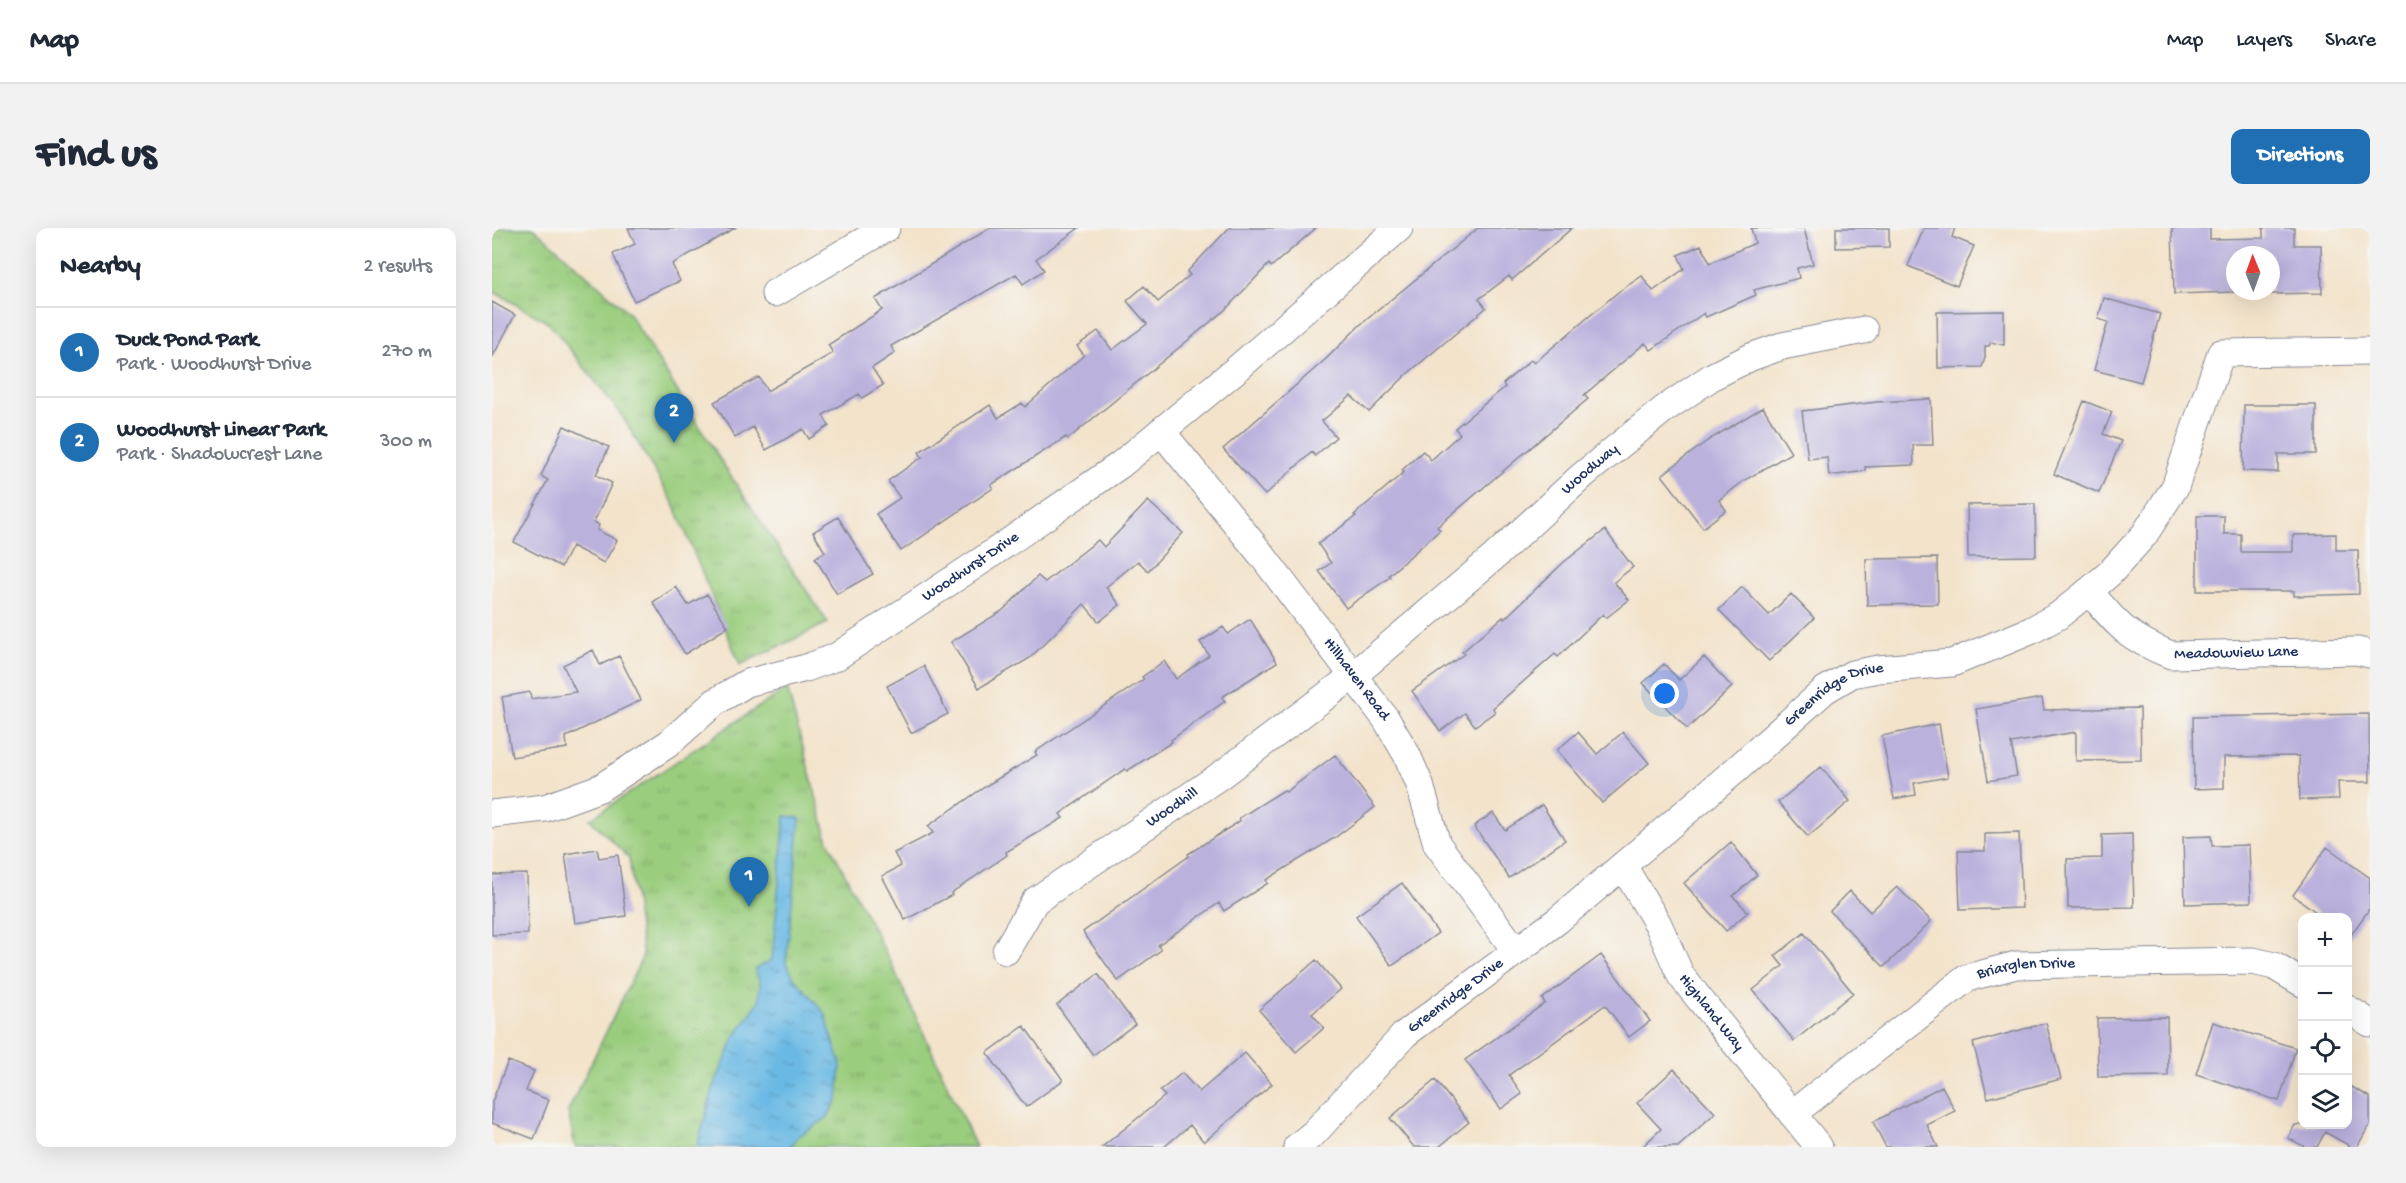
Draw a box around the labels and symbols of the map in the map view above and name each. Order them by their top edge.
north arrow [2226,246,2280,300]
pin: 2 [654,394,693,443]
street label: Woodway [1558,440,1623,499]
street label: Woodhurst Drive [919,528,1024,607]
street label: Hillhaven Road [1319,634,1394,726]
street label: Meadowview Lane [2174,643,2299,664]
street label: Greenridge Drive [1781,659,1885,731]
your location [1650,679,1679,708]
street label: Woodhill [1143,783,1202,832]
pin: 1 [730,858,768,907]
street label: Greenridge Drive [1404,954,1508,1038]
street label: Briarglen Drive [1974,954,2076,985]
street label: Highland Way [1674,970,1748,1055]

